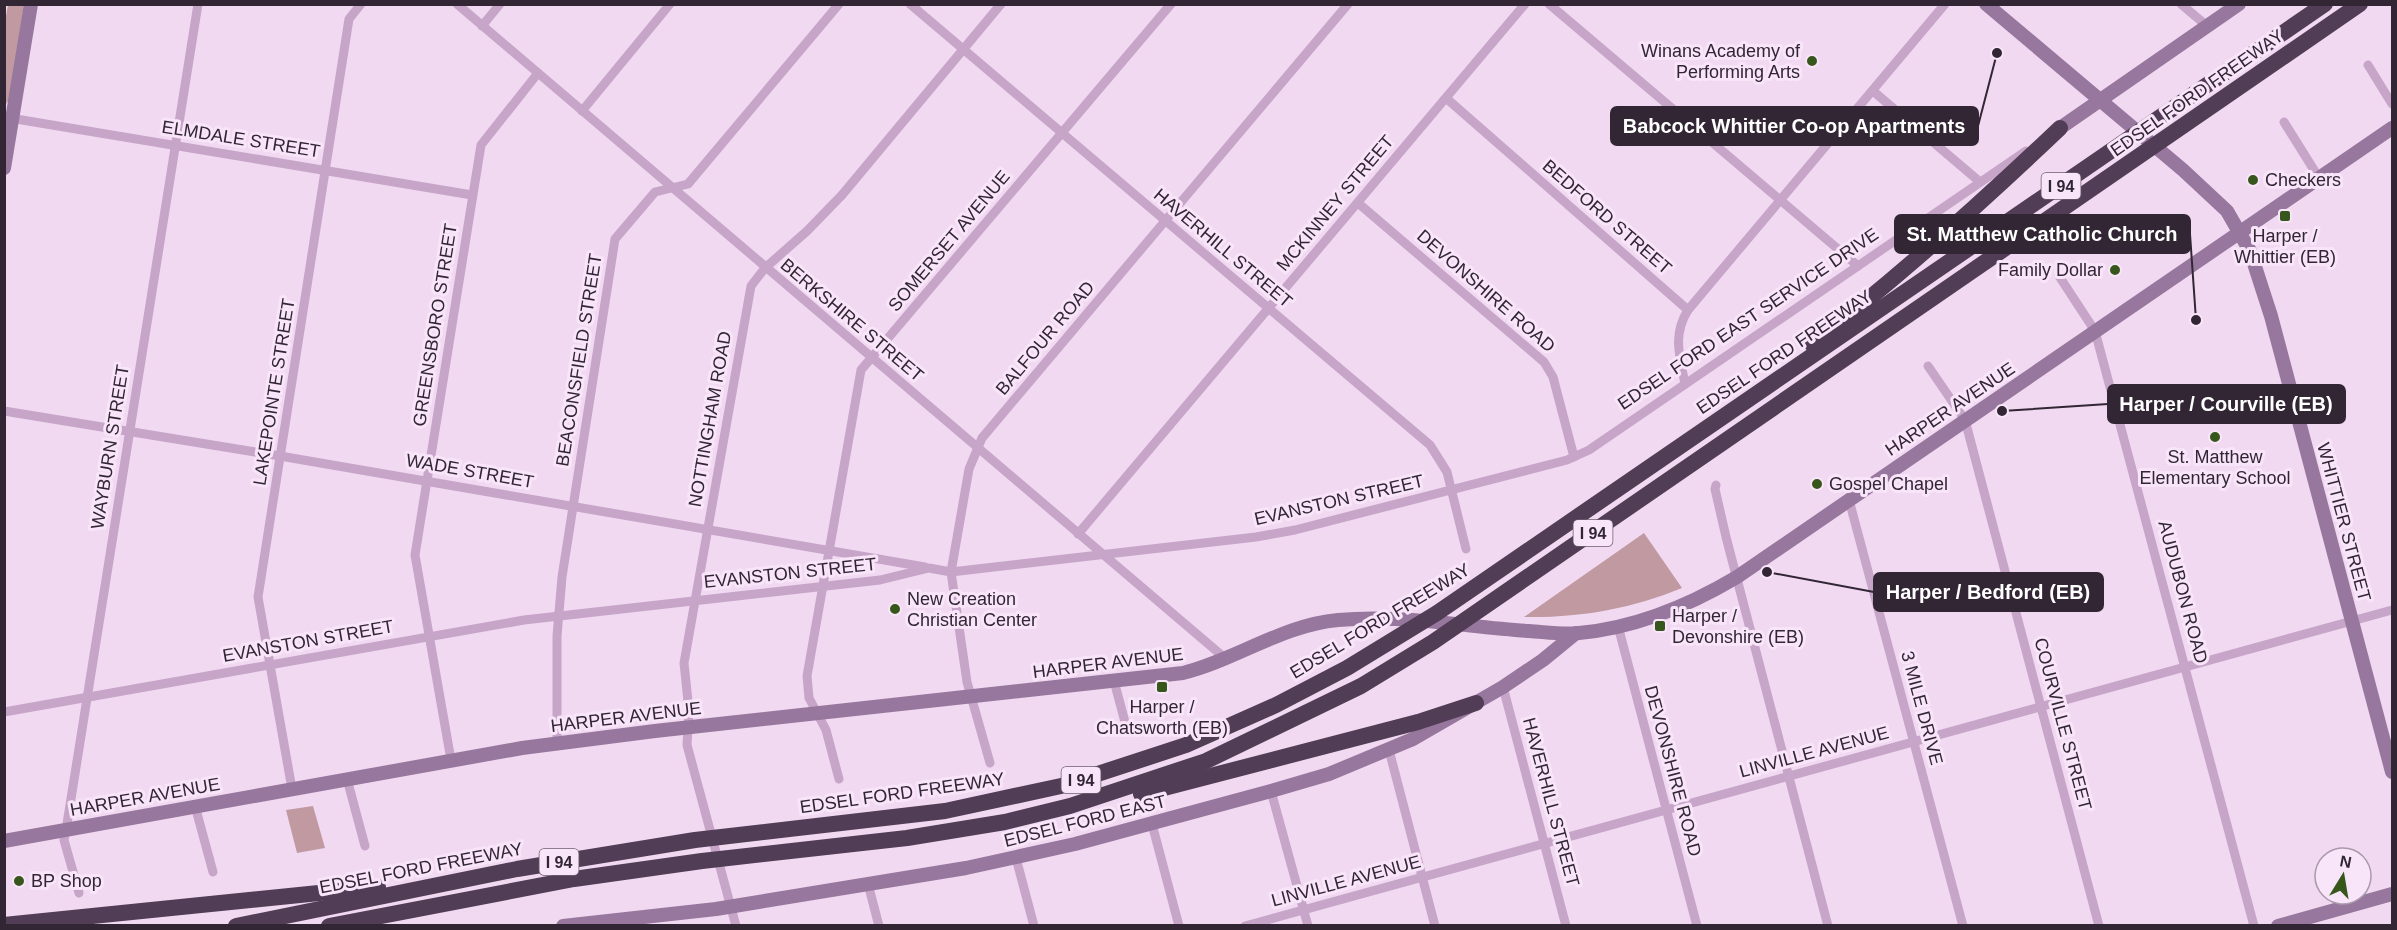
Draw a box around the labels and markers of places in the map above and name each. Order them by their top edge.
place label: Winans Academy of Performing Arts [1641,41,1801,82]
marker: Winans Academy of Performing Arts [1805,54,1819,68]
callout: Babcock Whittier Co-op Apartments [1611,107,1978,145]
place label: Checkers [2265,170,2341,190]
marker: Checkers [2246,173,2260,187]
marker: Harper / Whittier (EB) [2278,209,2292,223]
callout: St. Matthew Catholic Church [1895,215,2190,253]
place label: Harper / Whittier (EB) [2234,226,2336,267]
place label: Family Dollar [1998,260,2103,280]
marker: Family Dollar [2108,263,2122,277]
callout: Harper / Courville (EB) [2108,385,2345,423]
marker: St. Matthew Elementary School [2208,430,2222,444]
place label: St. Matthew Elementary School [2139,447,2291,488]
place label: Gospel Chapel [1829,474,1948,494]
marker: Gospel Chapel [1810,477,1824,491]
callout: Harper / Bedford (EB) [1874,573,2103,611]
place label: New Creation Christian Center [907,589,1037,630]
marker: New Creation Christian Center [888,602,902,616]
place label: Harper / Devonshire (EB) [1672,606,1804,647]
marker: Harper / Devonshire (EB) [1653,619,1667,633]
marker: Harper / Chatsworth (EB) [1155,680,1169,694]
place label: Harper / Chatsworth (EB) [1096,697,1228,738]
place label: BP Shop [31,871,102,891]
marker: BP Shop [12,874,26,888]

